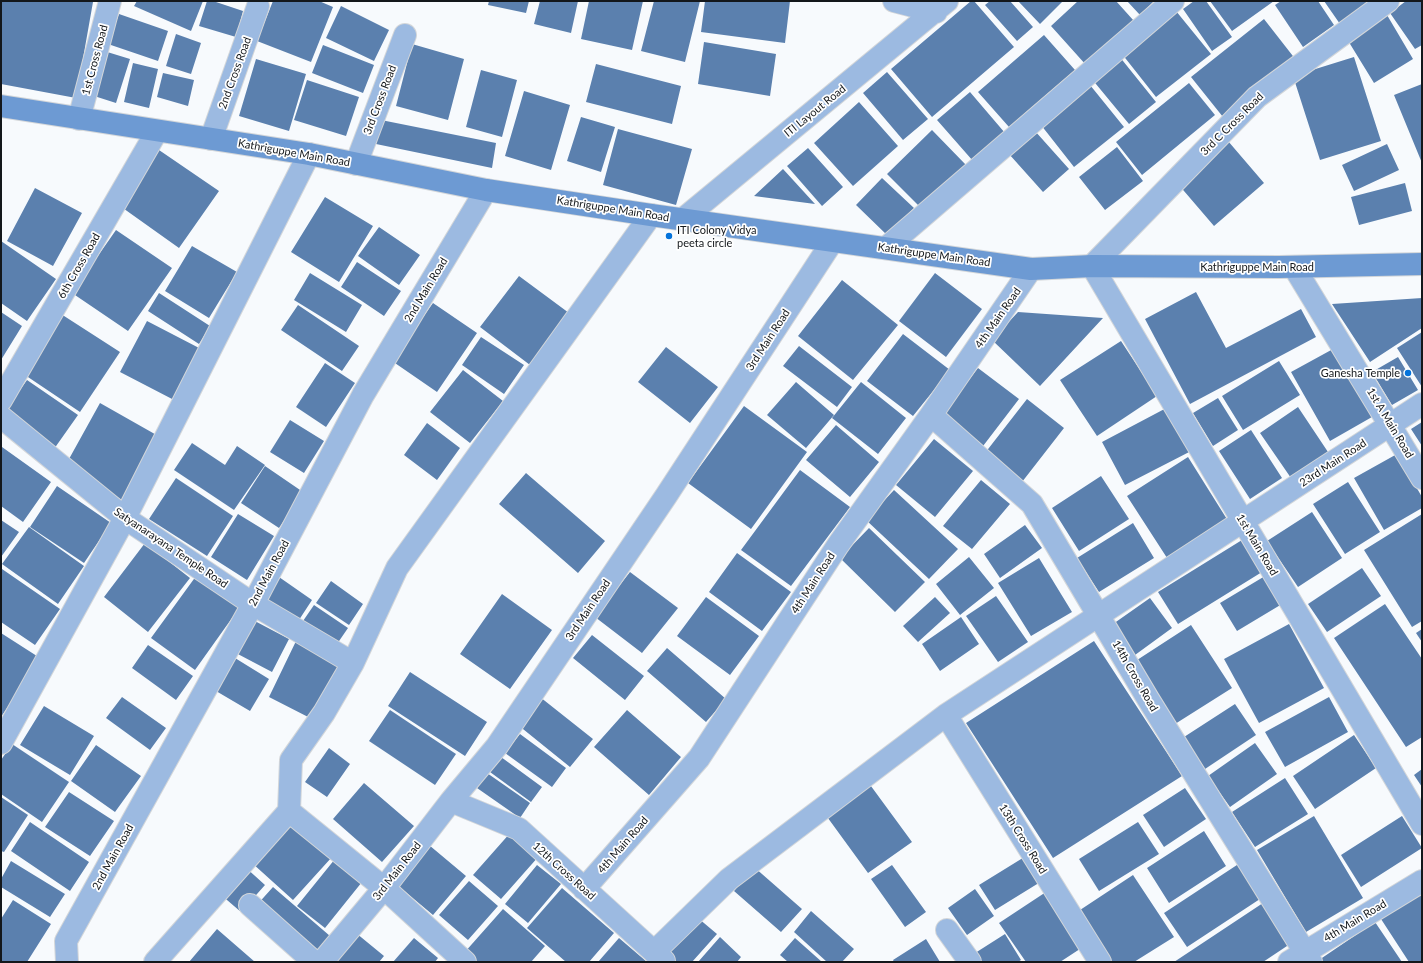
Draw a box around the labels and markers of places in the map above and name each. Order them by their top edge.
place label: ITI Colony Vidya peeta circle [677,223,757,249]
marker: ITI Colony Vidya peeta circle [664,231,674,241]
place label: Ganesha Temple [1321,366,1400,380]
marker: Ganesha Temple [1403,368,1413,378]

